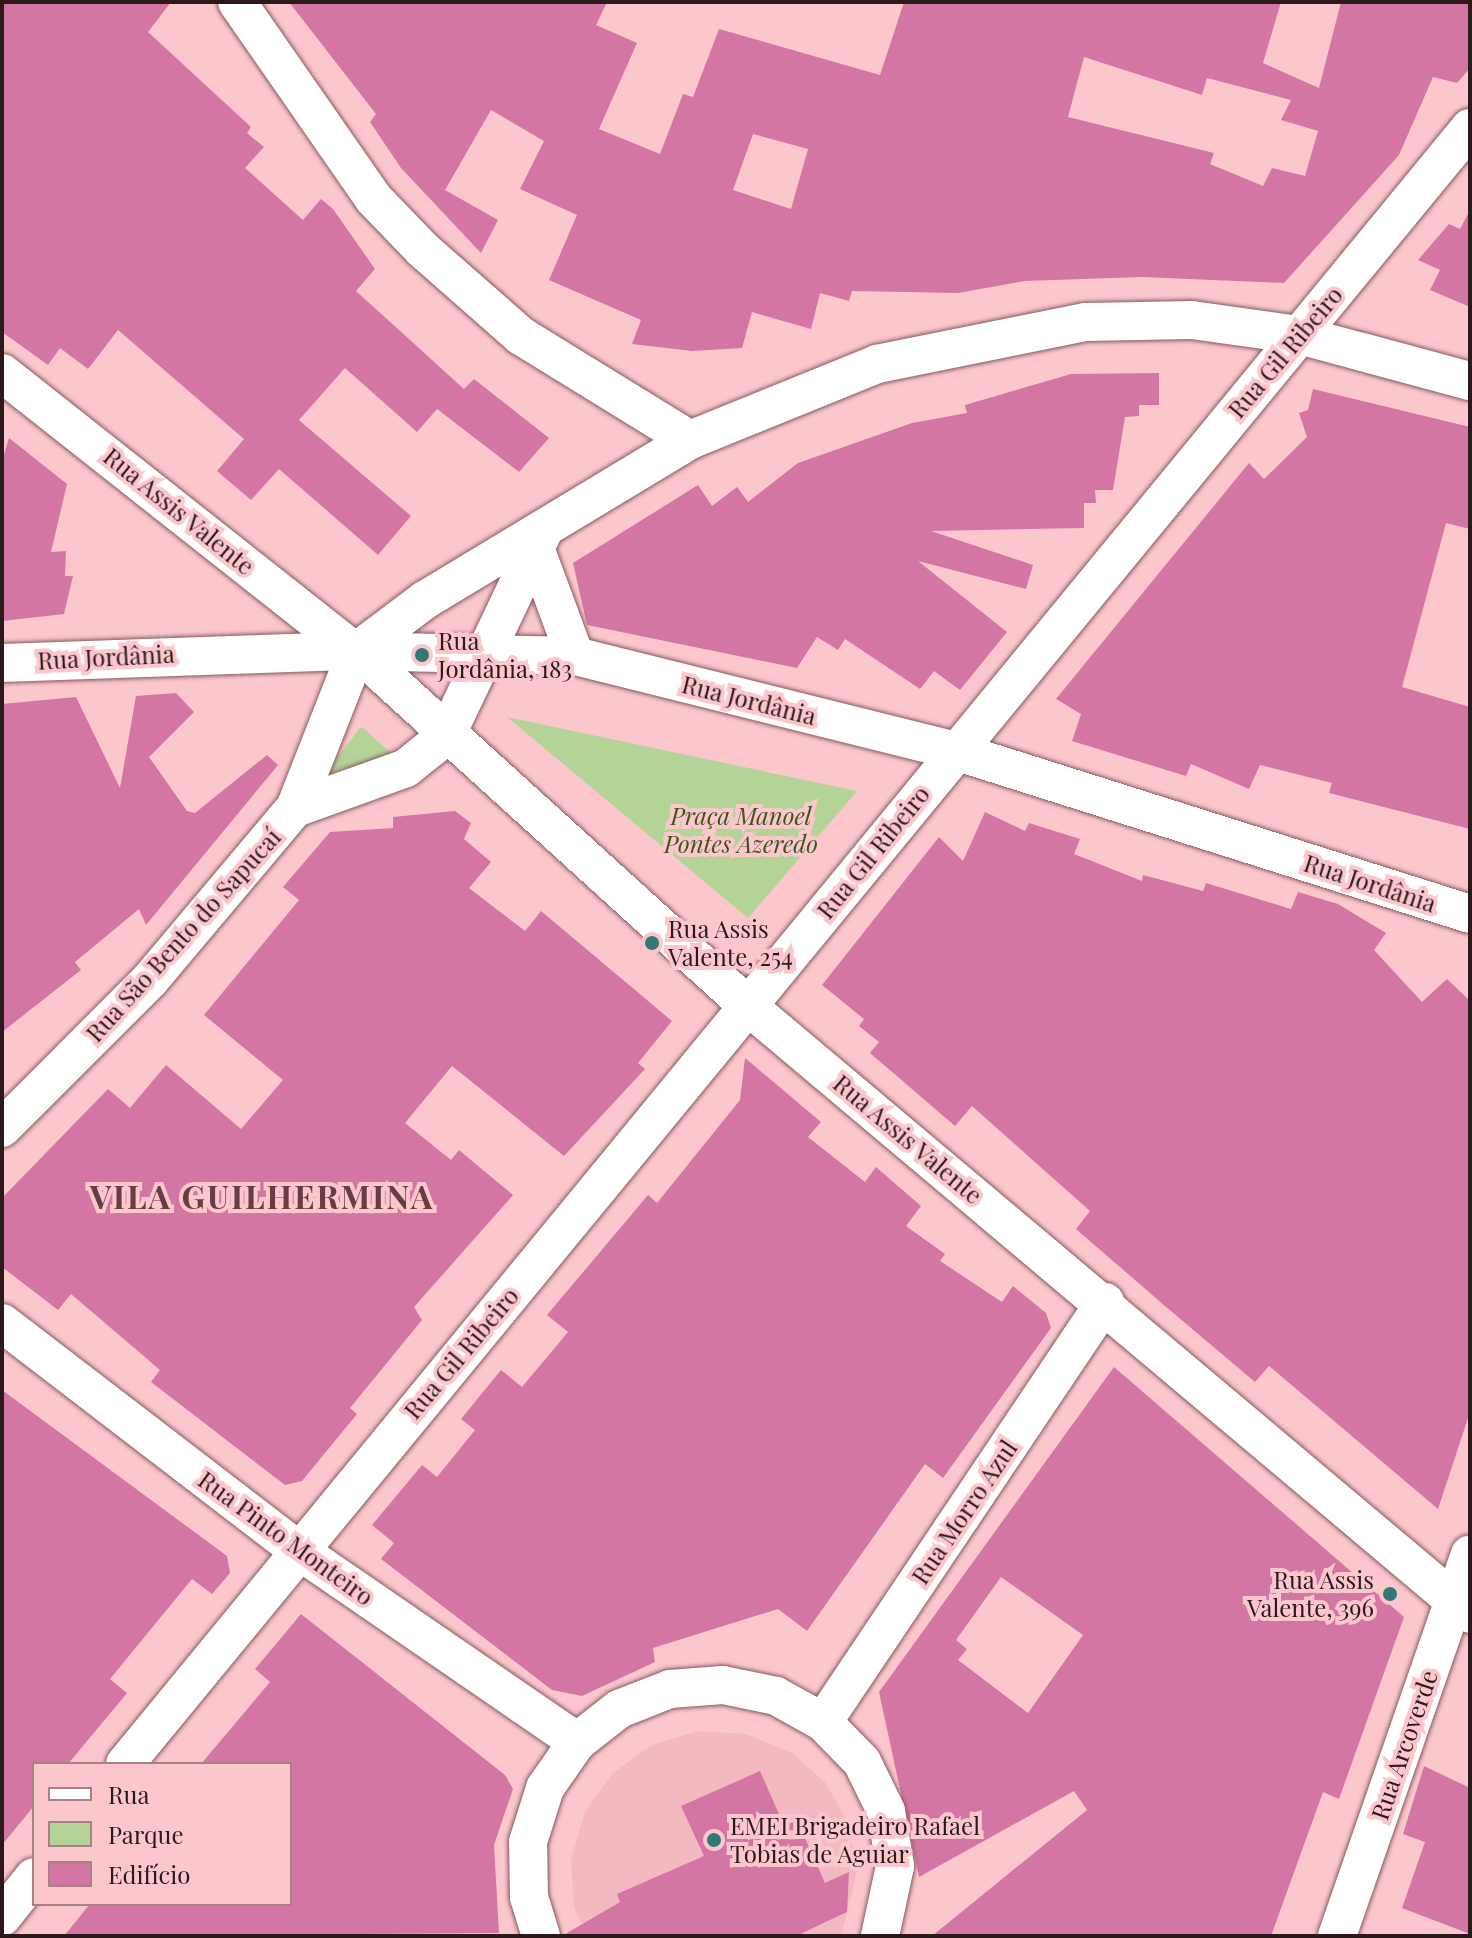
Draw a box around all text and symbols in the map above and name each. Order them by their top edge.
street label: Rua Gil Ribeiro [1222,280,1348,424]
street label: Rua Assis Valente [97,441,261,581]
place label: Rua Jordânia, 183 [438,627,572,683]
street label: Rua Jordânia [37,639,175,675]
marker: Rua Jordânia, 183 [413,646,431,664]
street label: Rua Jordânia [679,669,819,731]
street label: Rua Gil Ribeiro [811,780,935,924]
park label: Praça Manoel Pontes Azeredo [664,802,818,858]
street label: Rua São Bento do Sapucaí [80,822,286,1048]
street label: Rua Jordânia [1300,848,1440,918]
place label: Rua Assis Valente, 254 [668,915,793,971]
marker: Rua Assis Valente, 254 [643,934,661,952]
street label: Rua Assis Valente [827,1068,989,1210]
district label: VILA GUILHERMINA [90,1177,434,1215]
street label: Rua Gil Ribeiro [398,1281,524,1425]
street label: Rua Morro Azul [905,1434,1023,1590]
street label: Rua Pinto Monteiro [193,1465,379,1611]
place label: Rua Assis Valente, 396 [1247,1566,1374,1622]
marker: Rua Assis Valente, 396 [1381,1585,1399,1603]
street label: Rua Arcoverde [1365,1666,1443,1824]
legend [32,1762,292,1906]
text: Rua [108,1778,149,1810]
place label: EMEI Brigadeiro Rafael Tobias de Aguiar [730,1812,980,1868]
text: Parque [108,1818,184,1850]
marker: EMEI Brigadeiro Rafael Tobias de Aguiar [705,1831,723,1849]
text: Edifício [108,1858,190,1890]

